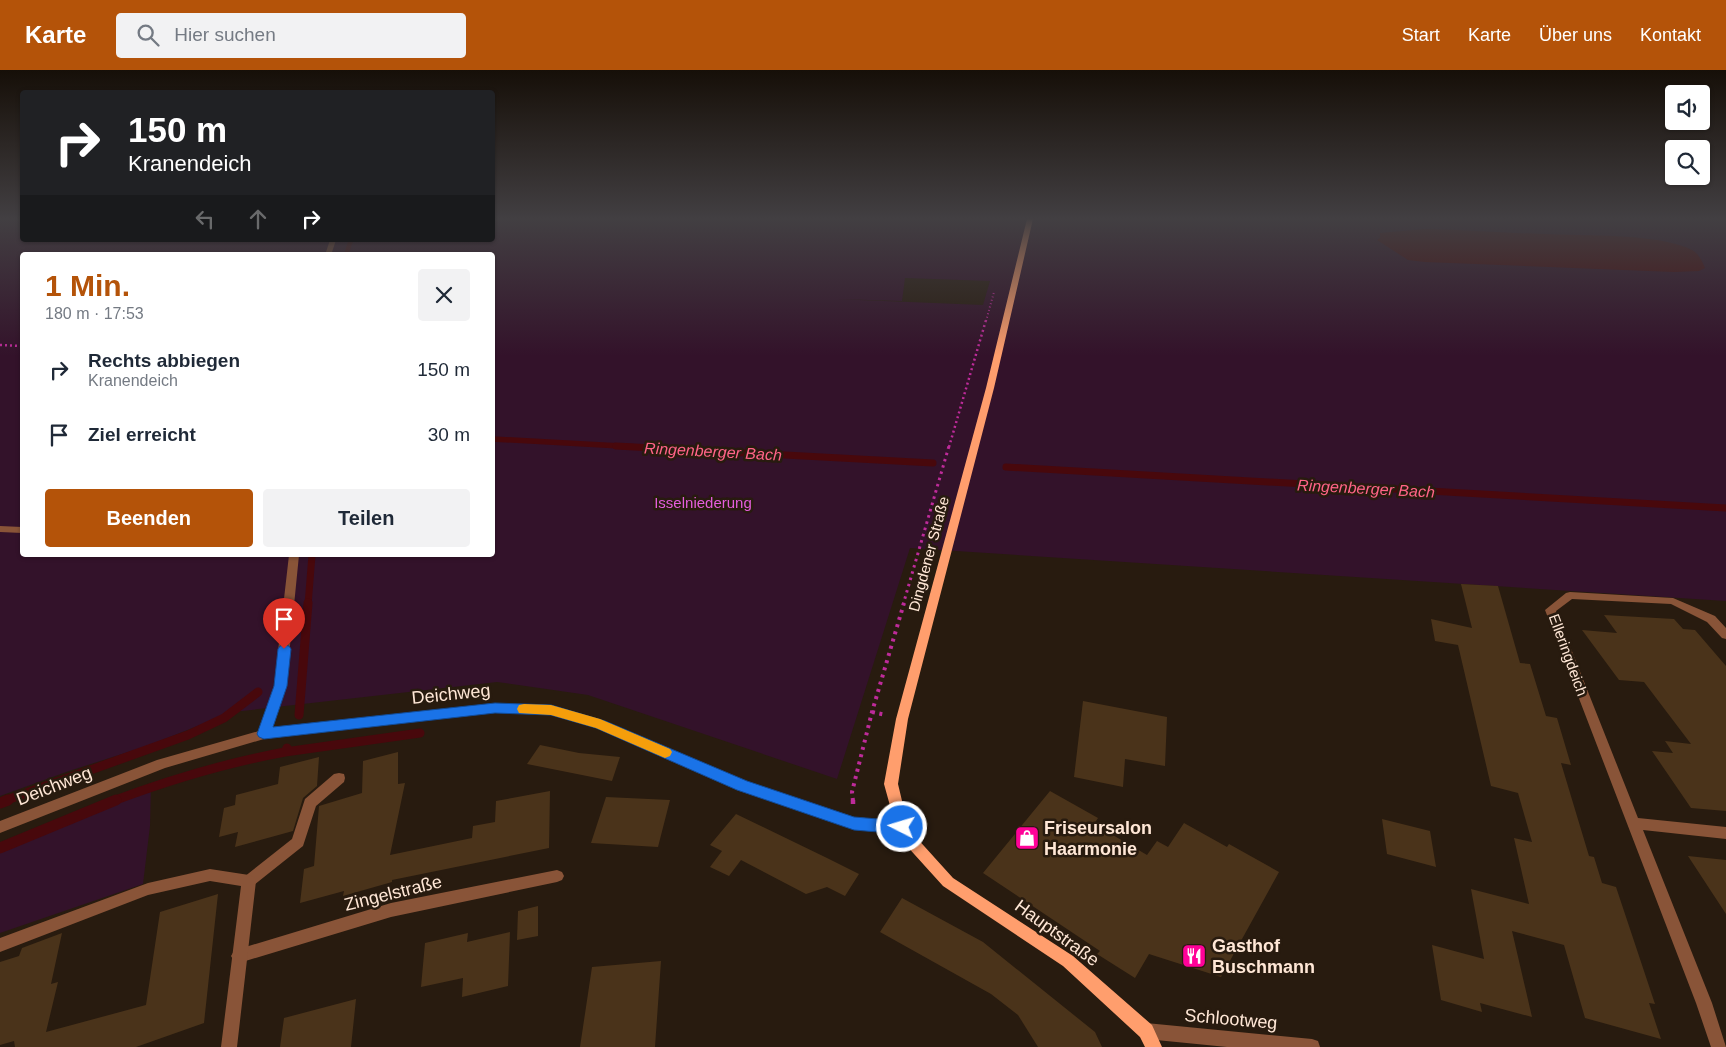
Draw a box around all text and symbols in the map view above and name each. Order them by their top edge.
search box [116,13,466,58]
text: Karte [25,21,86,48]
icon: search [134,21,162,49]
text: Hier suchen [174,24,276,45]
text: Start [1402,25,1440,45]
text: Karte [1468,25,1511,45]
text: Über uns [1539,25,1612,45]
text: Kontakt [1640,25,1701,45]
map controls [1665,85,1710,185]
button: sound [1665,85,1710,130]
icon: right [45,110,110,175]
text: 150 m [128,110,227,149]
button: search [1665,140,1710,185]
text: Kranendeich [128,151,252,176]
icon: left [191,205,219,233]
icon: ahead [244,205,272,233]
icon: right [297,205,325,233]
text: 1 Min. [45,269,130,302]
button: close [418,269,470,321]
text: 180 m · 17:53 [45,305,144,322]
text: Rechts abbiegen [88,350,240,371]
icon: right [45,356,73,384]
text: 150 m [417,359,470,380]
text: Kranendeich [88,372,178,389]
icon: arrive [45,421,73,449]
text: Ziel erreicht [88,424,196,445]
text: 30 m [428,424,470,445]
water label: Ringenberger Bach [644,439,782,464]
water label: Ringenberger Bach [1297,476,1435,501]
button: Beenden [45,489,253,547]
button: Teilen [263,489,470,547]
park label: Isselniederung [654,494,752,511]
street label: Dingdener Straße [905,494,952,613]
pin [263,598,305,649]
icon: arrive [270,605,298,633]
street label: Elleringdeich [1546,612,1591,698]
street label: Deichweg [411,680,491,708]
street label: Deichweg [14,763,94,809]
position arrow [875,800,927,852]
place label: Friseursalon Haarmonie [1044,818,1152,859]
shop icon: Friseursalon Haarmonie [1014,825,1040,851]
street label: Zingelstraße [342,871,444,915]
street label: Hauptstraße [1011,896,1103,970]
place label: Gasthof Buschmann [1212,936,1315,977]
restaurant icon: Gasthof Buschmann [1181,943,1207,969]
street label: Schlootweg [1184,1005,1278,1033]

